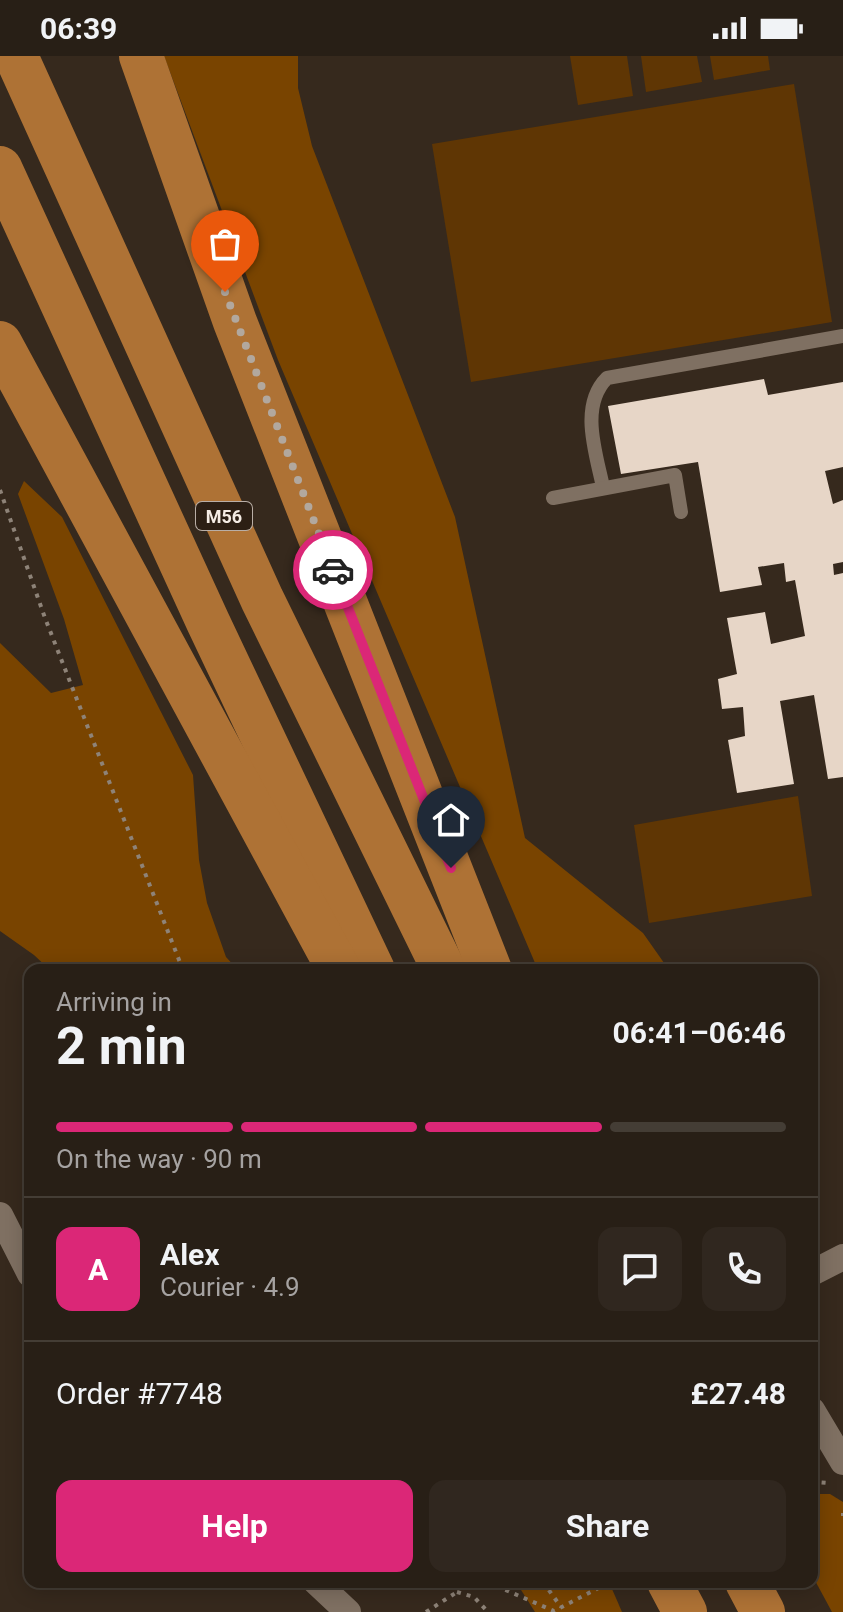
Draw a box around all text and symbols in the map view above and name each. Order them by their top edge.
text: 06:39 [40,11,117,46]
pin [191,210,259,292]
icon: bag [203,222,247,266]
road number: M56 [196,502,252,530]
courier [293,530,373,610]
icon: car [311,548,355,592]
pin [417,786,485,868]
icon: home [429,798,473,842]
text: Arriving in [56,987,172,1017]
text: 06:41–06:46 [612,1015,786,1050]
text: 2 min [56,1016,187,1077]
text: On the way · 90 m [56,1144,262,1174]
button: chat [598,1227,682,1311]
button: phone [702,1227,786,1311]
text: Alex [160,1237,220,1272]
text: A [88,1252,108,1287]
text: Courier · 4.9 [160,1272,300,1302]
text: Order #7748 [56,1376,223,1411]
text: £27.48 [691,1376,786,1411]
button: Help [56,1480,413,1572]
button: Share [429,1480,786,1572]

